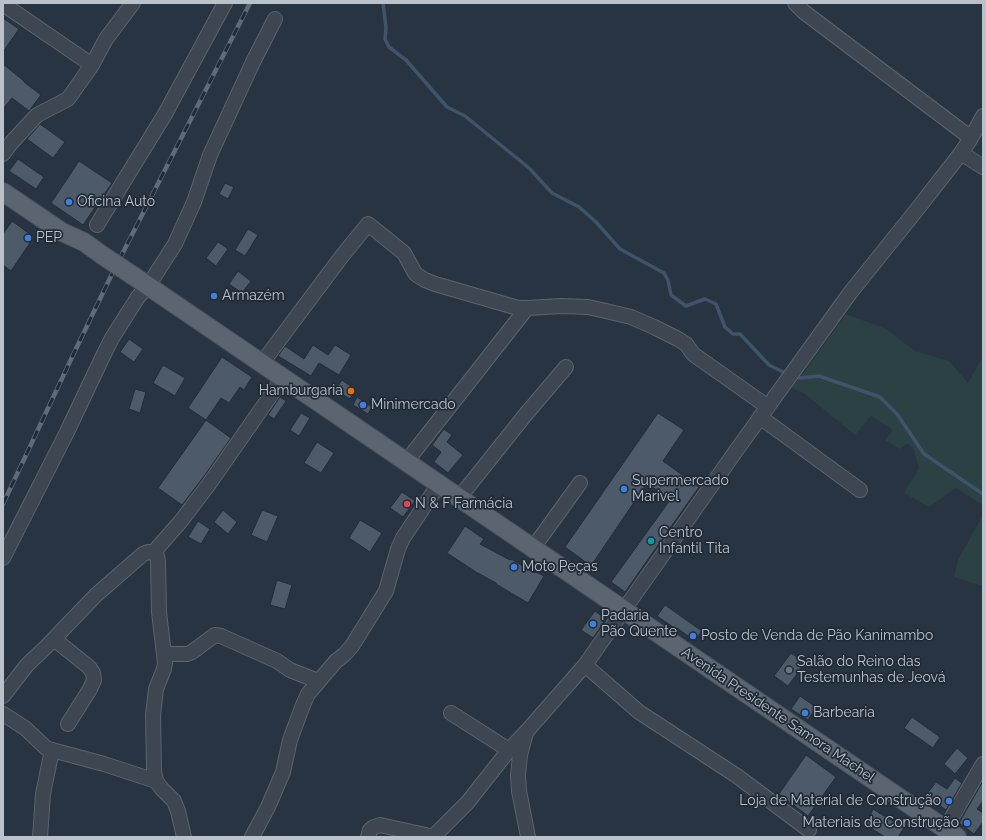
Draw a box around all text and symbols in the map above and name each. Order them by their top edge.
place label: Oficina Auto [77,194,155,210]
marker: Oficina Auto [64,197,74,207]
place label: PEP [36,230,62,246]
marker: PEP [23,233,33,243]
place label: Armazém [222,288,285,304]
marker: Armazém [209,291,219,301]
place label: Hamburgaria [259,383,343,399]
marker: Hamburgaria [346,386,356,396]
place label: Minimercado [371,397,456,413]
marker: Minimercado [358,400,368,410]
place label: Supermercado Marivel [632,473,729,506]
marker: Supermercado Marivel [619,484,629,494]
place label: N & F Farmácia [415,496,513,512]
marker: N & F Farmácia [402,499,412,509]
place label: Centro Infantil Tita [659,525,730,558]
marker: Centro Infantil Tita [646,536,656,546]
place label: Moto Peças [522,559,598,575]
marker: Moto Peças [509,562,519,572]
place label: Padaria Pão Quente [601,608,677,640]
marker: Padaria Pão Quente [588,619,598,629]
place label: Posto de Venda de Pão Kanimambo [701,628,933,644]
marker: Posto de Venda de Pão Kanimambo [688,631,698,641]
street label: Avenida Presidente Samora Machel [678,644,878,786]
place label: Salão do Reino das Testemunhas de Jeová [797,654,946,686]
marker: Salão do Reino das Testemunhas de Jeová [784,665,794,675]
place label: Barbearia [813,705,875,721]
marker: Barbearia [800,708,810,718]
place label: Loja de Material de Construção [739,793,941,809]
marker: Loja de Material de Construção [944,796,954,806]
place label: Materiais de Construção [803,815,959,831]
marker: Materiais de Construção [962,818,972,828]

